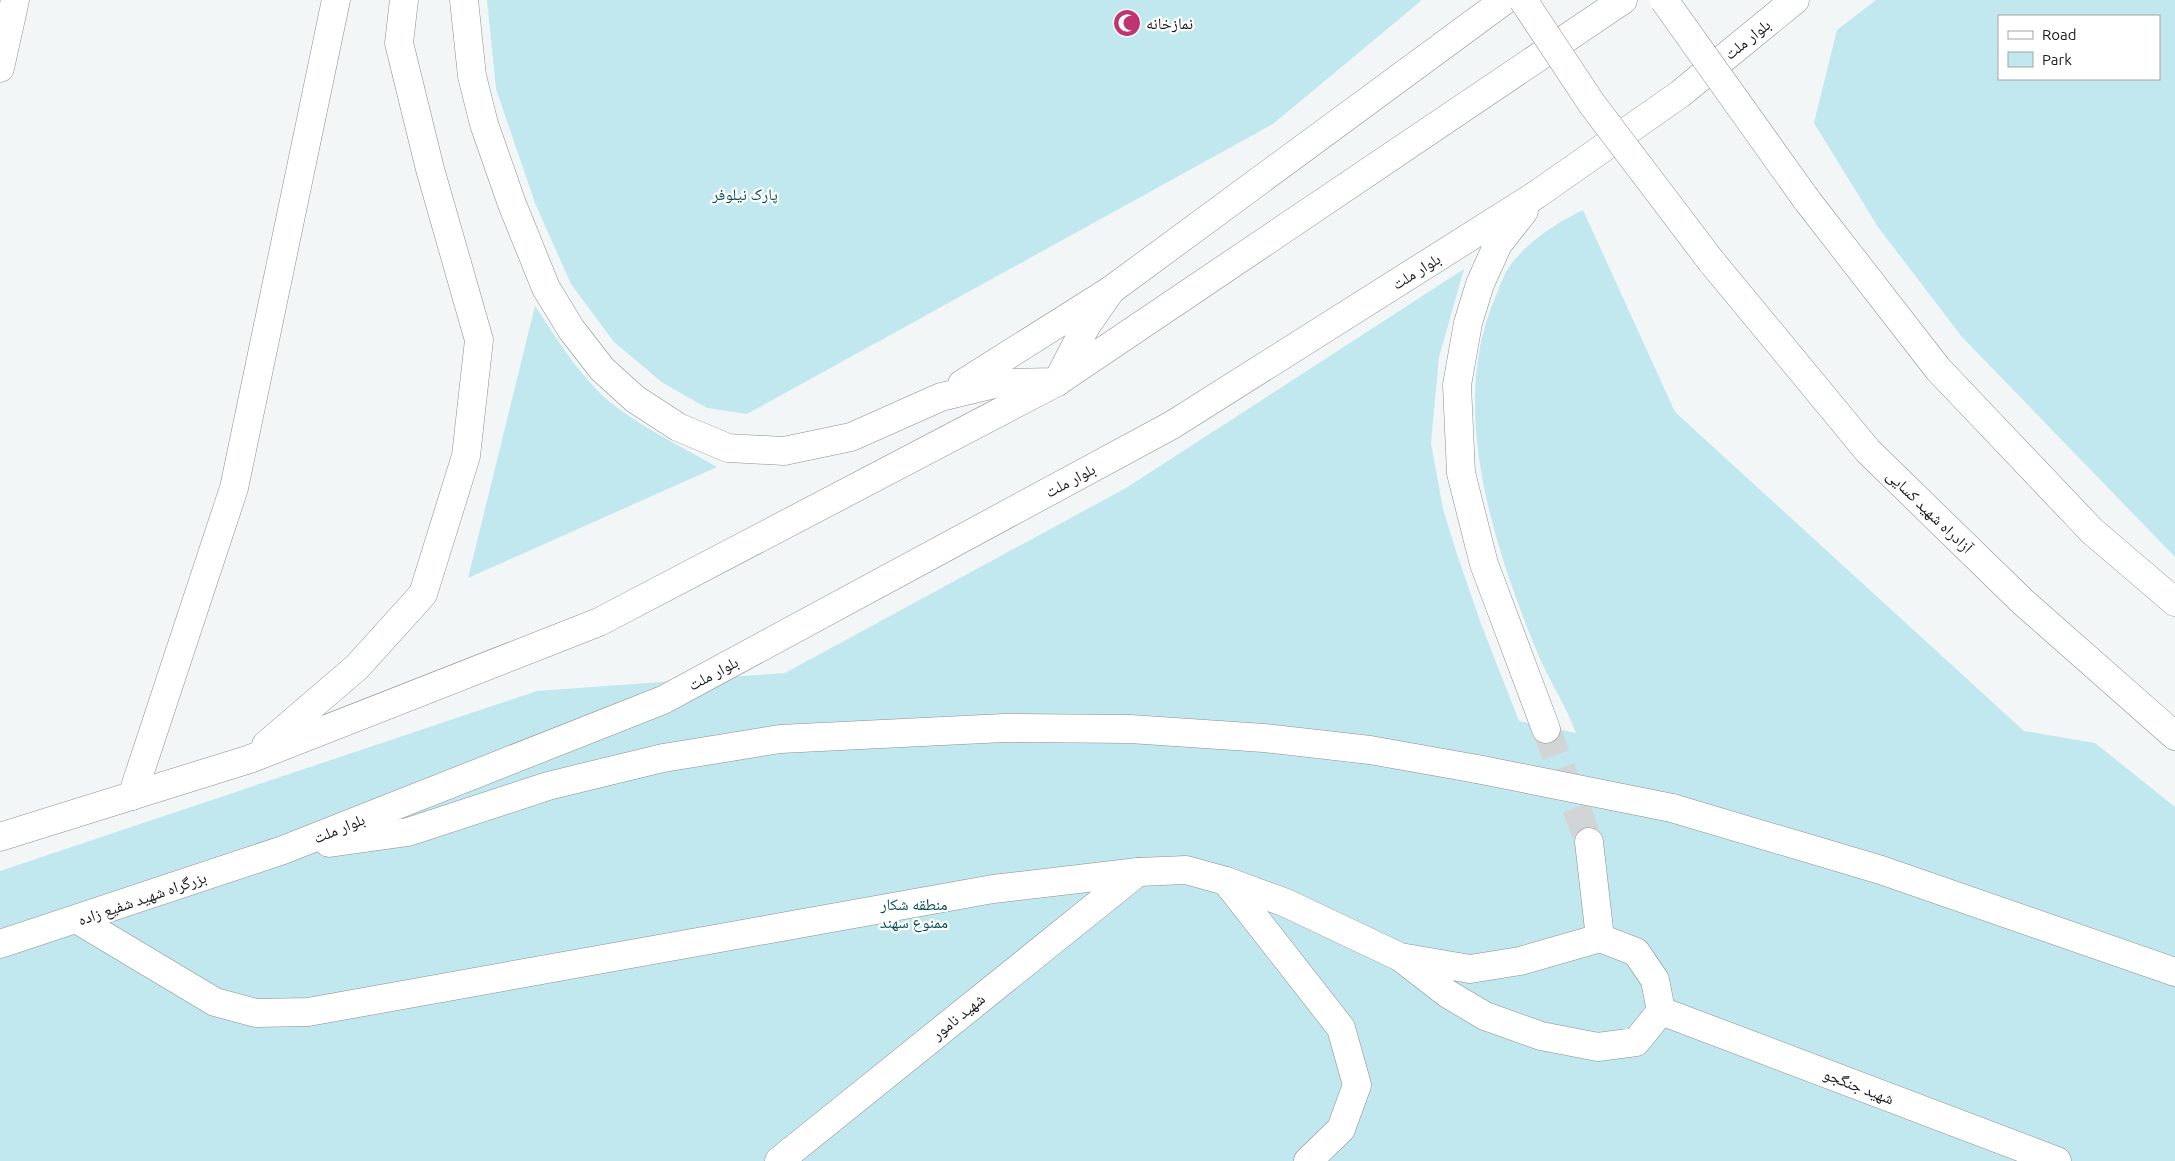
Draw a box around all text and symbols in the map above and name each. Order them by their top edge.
mosque icon: نمازخانه [1112,8,1142,38]
place label: نمازخانه [1146,14,1193,33]
street label: بلوار ملت [1720,15,1774,64]
legend [1998,15,2160,80]
text: Road [2042,26,2077,43]
text: Park [2042,51,2072,68]
park label: پارک نیلوفر [711,185,778,204]
street label: بلوار ملت [1388,249,1444,294]
street label: بلوار ملت [1042,459,1098,501]
street label: آزادراه شهید کسایی [1882,466,1977,558]
street label: بلوار ملت [685,652,741,694]
street label: بلوار ملت [311,810,368,847]
street label: بزرگراه شهید شفیع زاده [75,868,209,930]
park label: منطقه شکار ممنوع سهند [879,895,948,933]
street label: شهید نامور [927,989,989,1044]
street label: شهید جنگجو [1821,1064,1897,1109]

